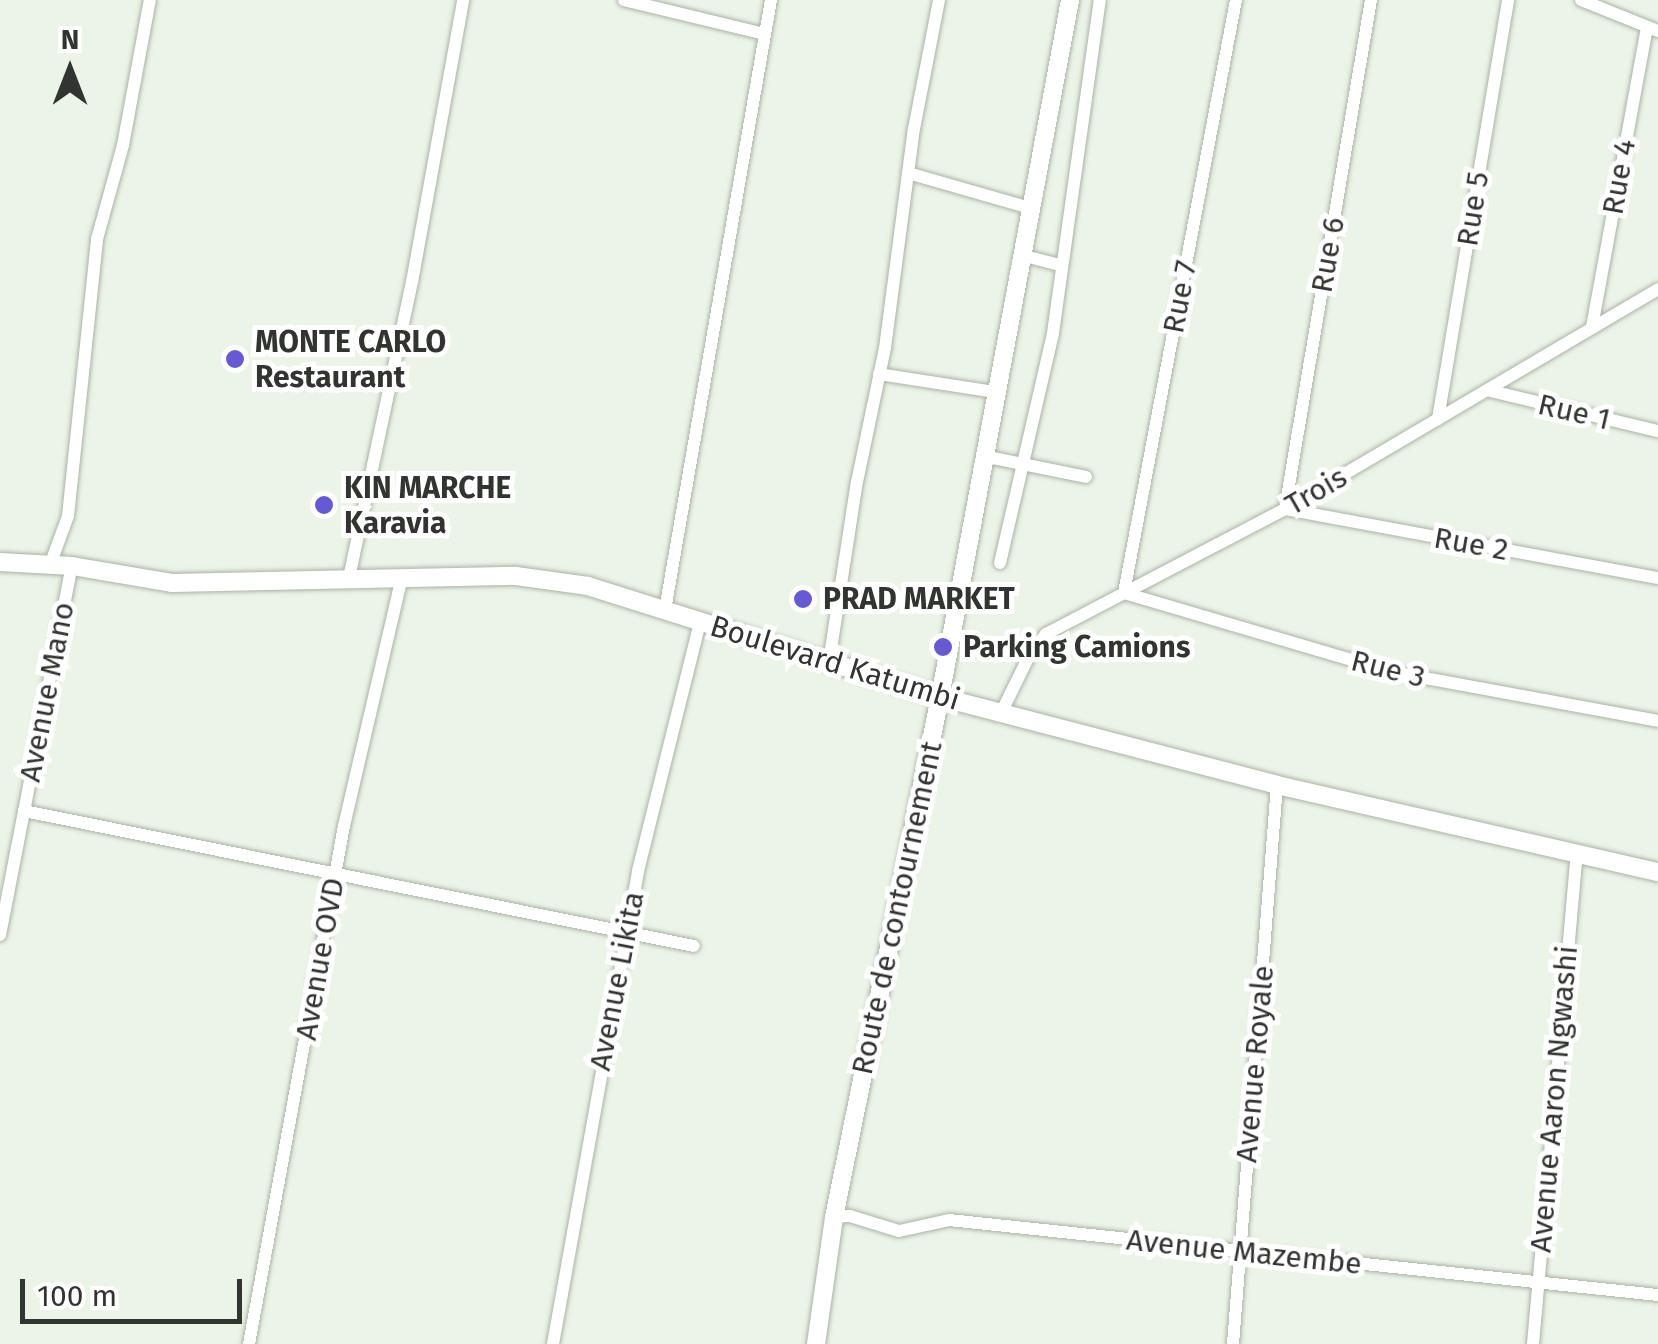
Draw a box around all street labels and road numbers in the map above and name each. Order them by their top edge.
street label: Rue 4 [1595,137,1643,217]
street label: Rue 5 [1449,169,1497,249]
street label: Rue 6 [1304,215,1352,295]
street label: Rue 7 [1155,258,1205,336]
street label: Rue 1 [1534,386,1614,438]
street label: Trois [1279,459,1353,523]
street label: Rue 2 [1431,520,1511,568]
street label: Avenue Mano [12,599,82,785]
street label: Boulevard Katumbi [706,608,964,718]
street label: Rue 3 [1347,642,1429,696]
street label: Route de contournement [844,738,950,1078]
street label: Avenue OVD [288,875,352,1043]
street label: Avenue Likita [582,888,652,1074]
street label: Avenue Aaron Ngwashi [1523,944,1585,1254]
street label: Avenue Royale [1228,964,1282,1164]
street label: Avenue Mazembe [1125,1222,1363,1282]

